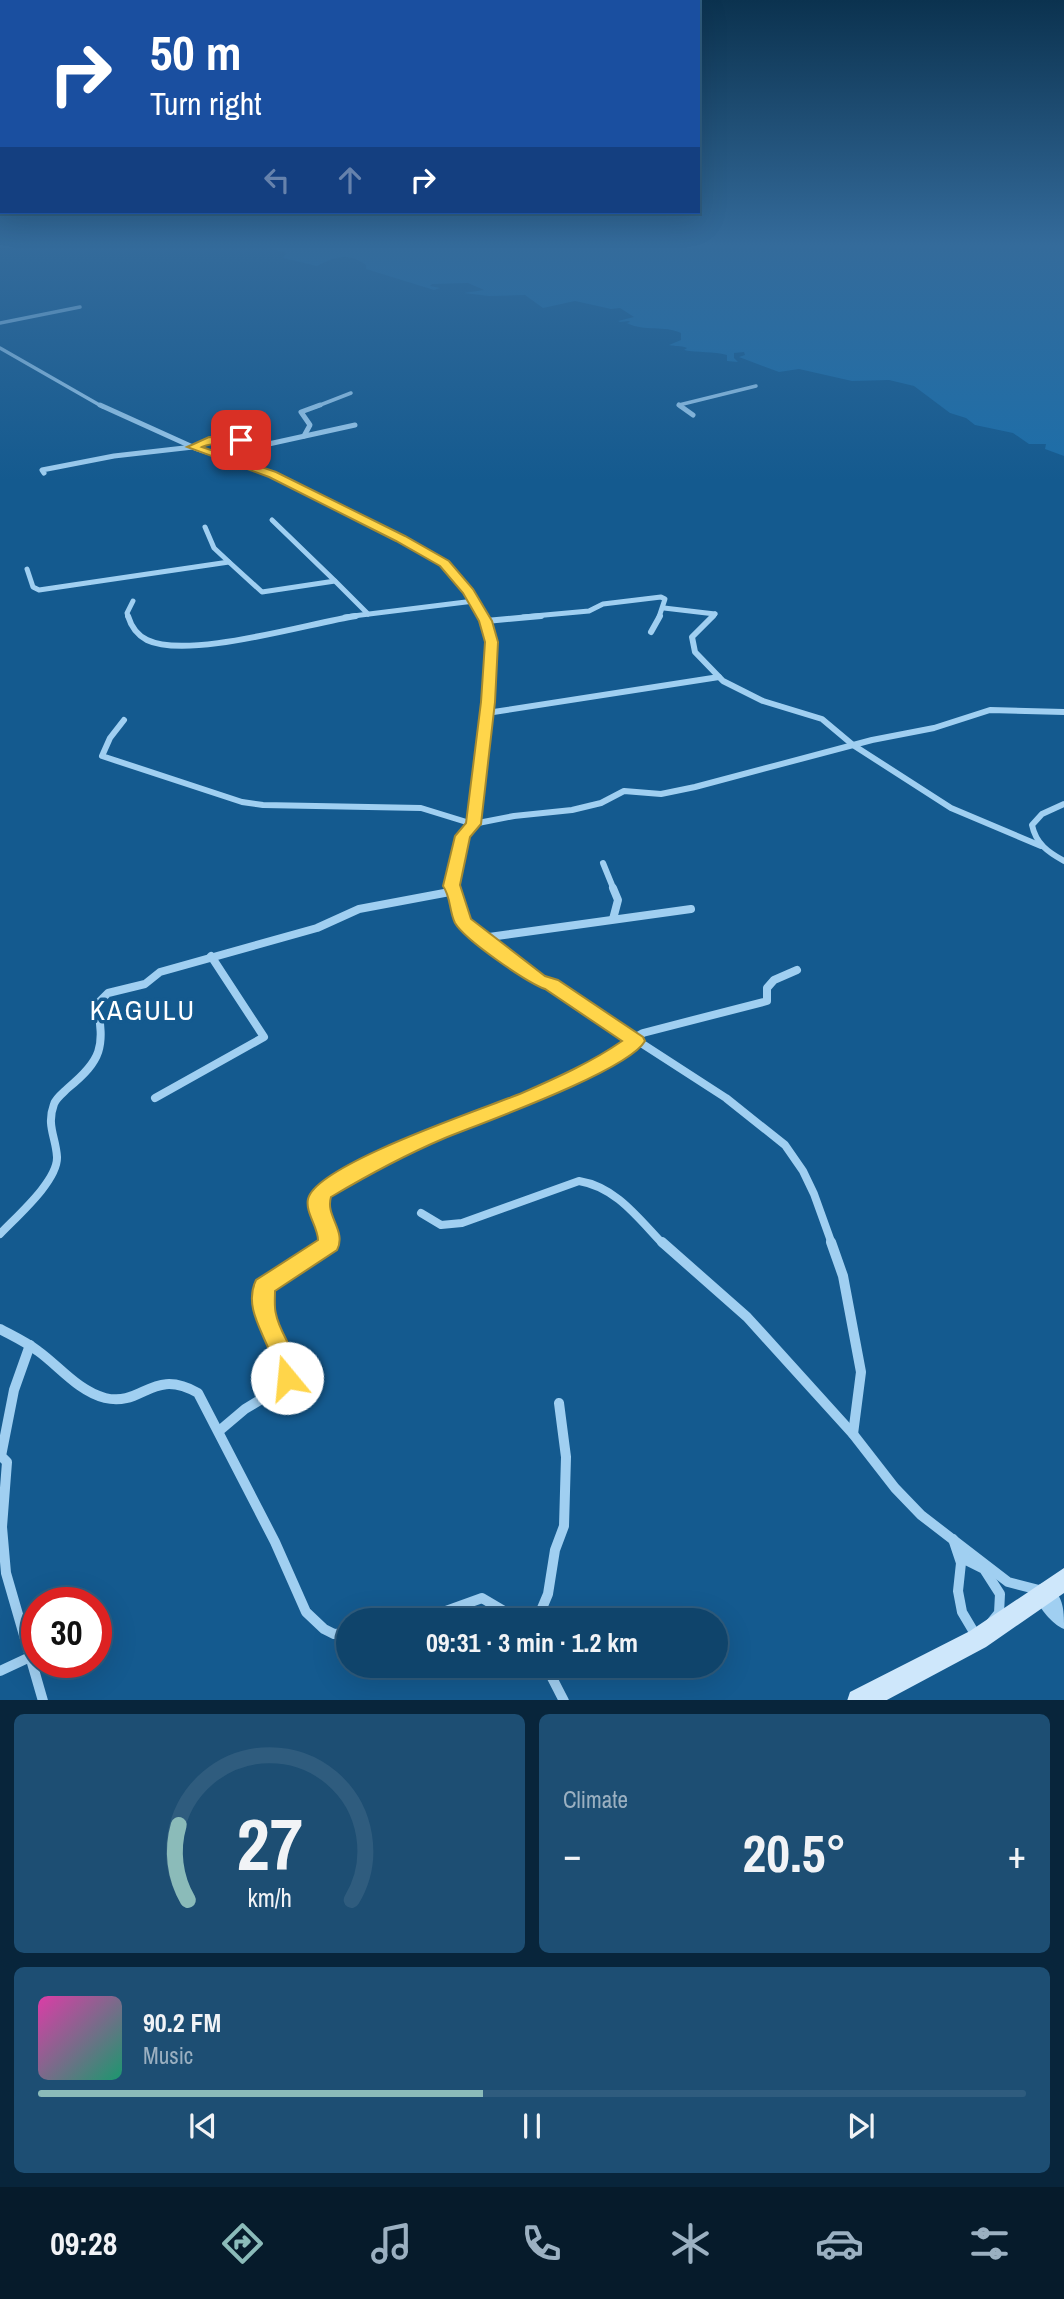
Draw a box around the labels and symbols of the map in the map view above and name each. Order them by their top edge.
pin [211,410,271,470]
district label: KAGULU [90,991,196,1029]
position arrow [250,1341,324,1415]
speed limit sign: 30 [21,1587,112,1678]

